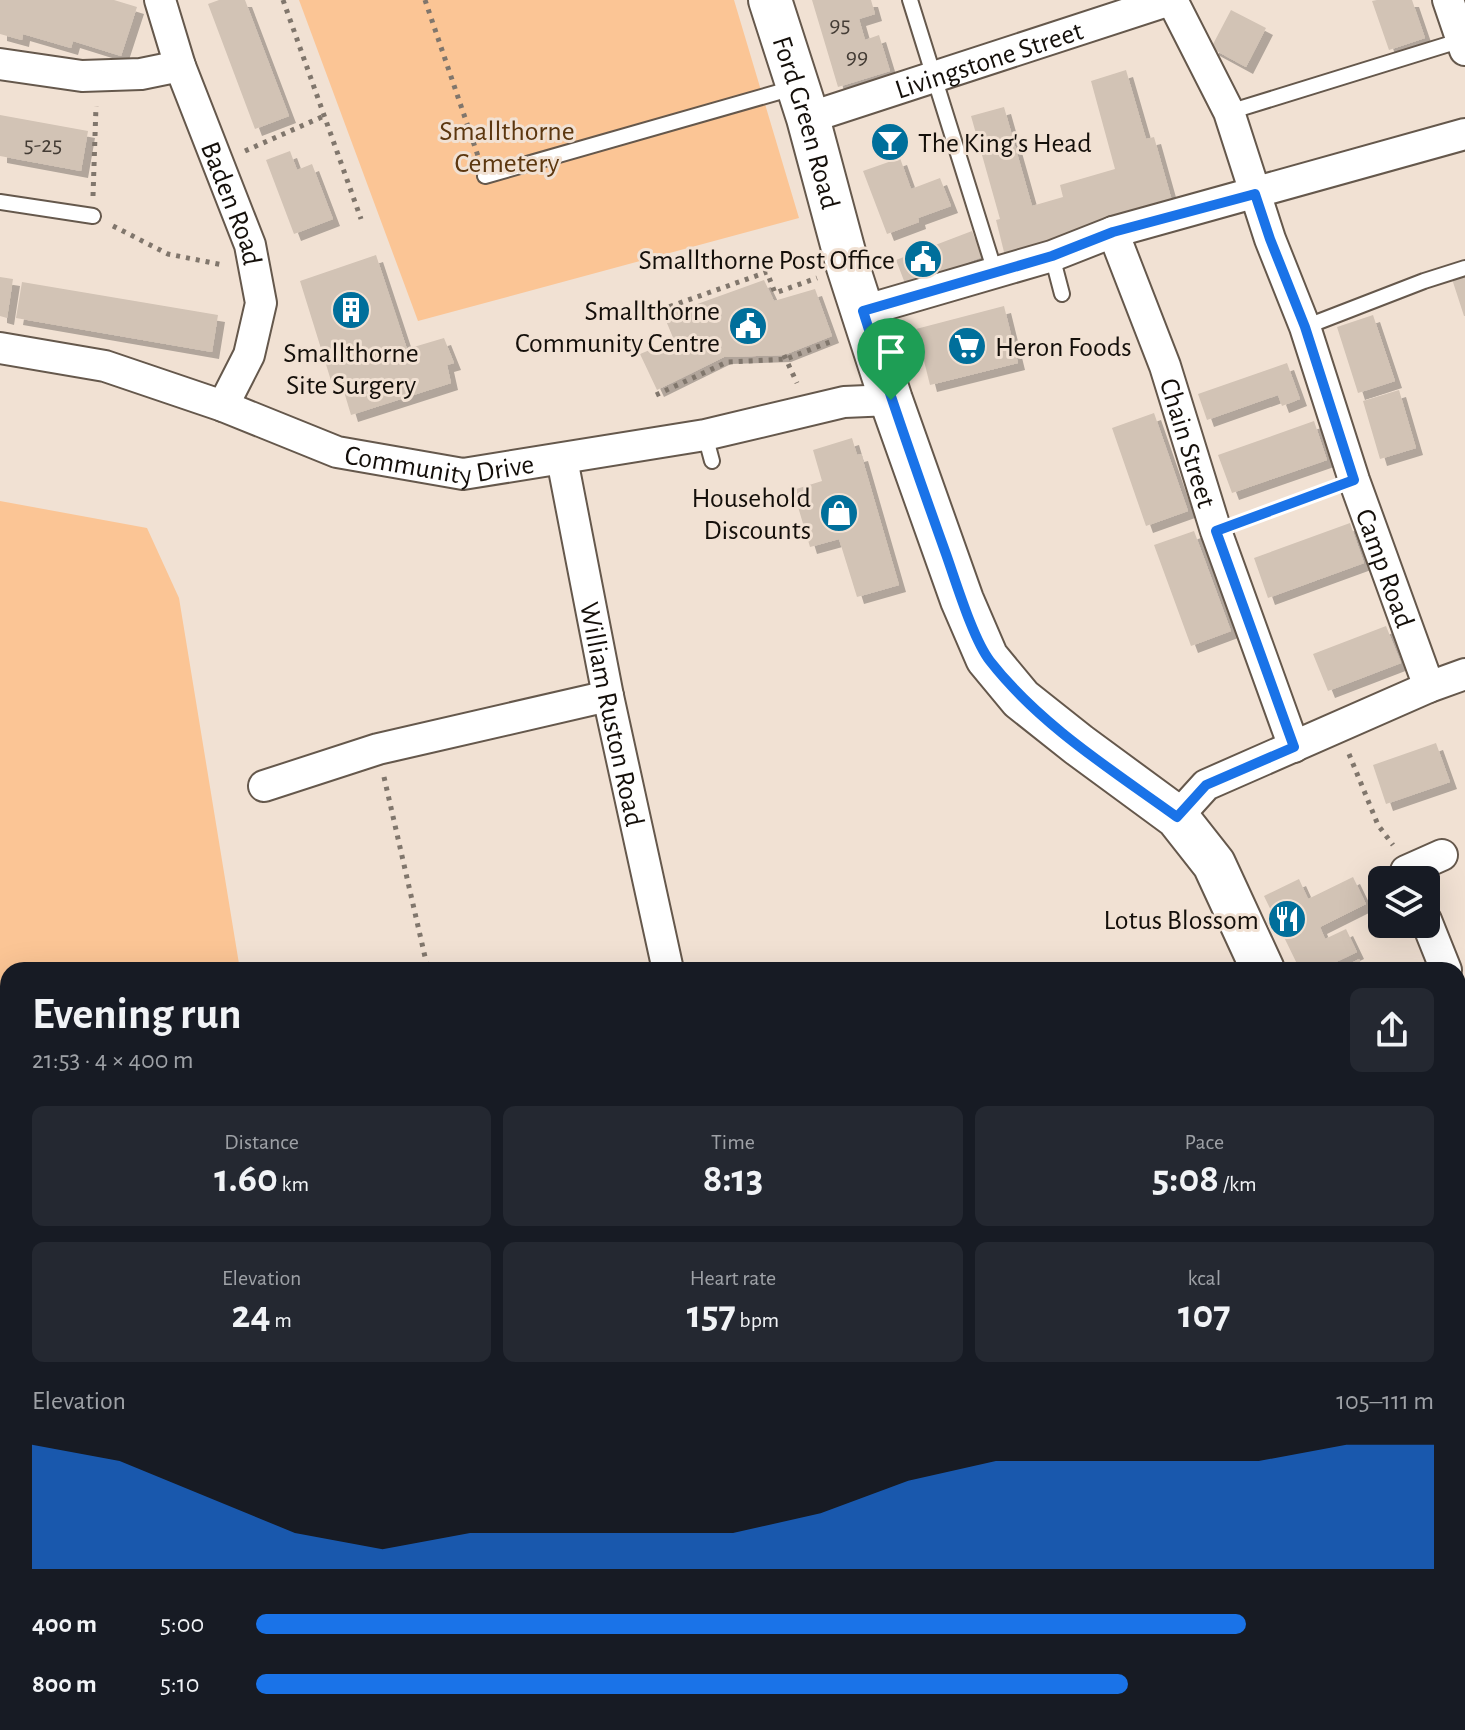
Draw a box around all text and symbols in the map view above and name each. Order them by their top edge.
house number: 95 [829,13,851,37]
street label: Livingstone Street [892,17,1087,105]
street label: Ford Green Road [767,33,844,212]
house number: 99 [846,45,868,69]
park label: Smallthorne Cemetery [439,118,575,178]
bar icon: The King's Head [869,121,911,163]
place label: The King's Head [918,130,1092,158]
house number: 5-25 [24,133,62,157]
street label: Baden Road [195,138,266,268]
public building icon: Smallthorne Post Office [902,238,944,280]
place label: Smallthorne Post Office [638,247,895,275]
building icon: Smallthorne Site Surgery [330,289,372,331]
place label: Smallthorne Community Centre [515,298,720,358]
public building icon: Smallthorne Community Centre [727,305,769,347]
pin [857,318,925,400]
supermarket icon: Heron Foods [946,325,988,367]
icon: arrive [869,330,913,374]
place label: Heron Foods [995,334,1132,362]
place label: Smallthorne Site Surgery [283,340,419,400]
street label: Chain Street [1154,375,1220,511]
street label: Community Drive [343,442,536,490]
place label: Household Discounts [691,485,811,545]
shop icon: Household Discounts [818,492,860,534]
street label: Camp Road [1350,505,1418,632]
street label: William Ruston Road [574,600,648,829]
map controls [1368,866,1440,938]
button: layers [1368,866,1440,938]
restaurant icon: Lotus Blossom [1266,898,1308,940]
place label: Lotus Blossom [1104,907,1259,935]
button: share [1350,988,1434,1072]
text: Evening run [32,993,241,1037]
text: 21:53 · 4 × 400 m [32,1047,193,1073]
text: Distance [224,1131,299,1153]
text: Time [711,1131,755,1153]
text: Pace [1185,1131,1224,1153]
text: 1.60 [214,1159,278,1199]
text: 8:13 [703,1159,763,1199]
text: 5:08 [1152,1159,1219,1199]
text: km [278,1173,309,1195]
text: /km [1219,1173,1257,1195]
text: Elevation [222,1267,301,1289]
text: Heart rate [690,1267,776,1289]
text: kcal [1188,1267,1221,1289]
text: 24 [232,1295,271,1335]
text: 157 [687,1295,736,1335]
text: 107 [1178,1295,1231,1335]
text: m [271,1309,292,1331]
text: bpm [736,1309,779,1331]
text: Elevation [32,1388,126,1414]
text: 105–111 m [1336,1388,1434,1414]
text: 400 m [32,1611,97,1637]
text: 5:00 [160,1611,204,1637]
text: 800 m [32,1671,97,1697]
text: 5:10 [160,1671,200,1697]

